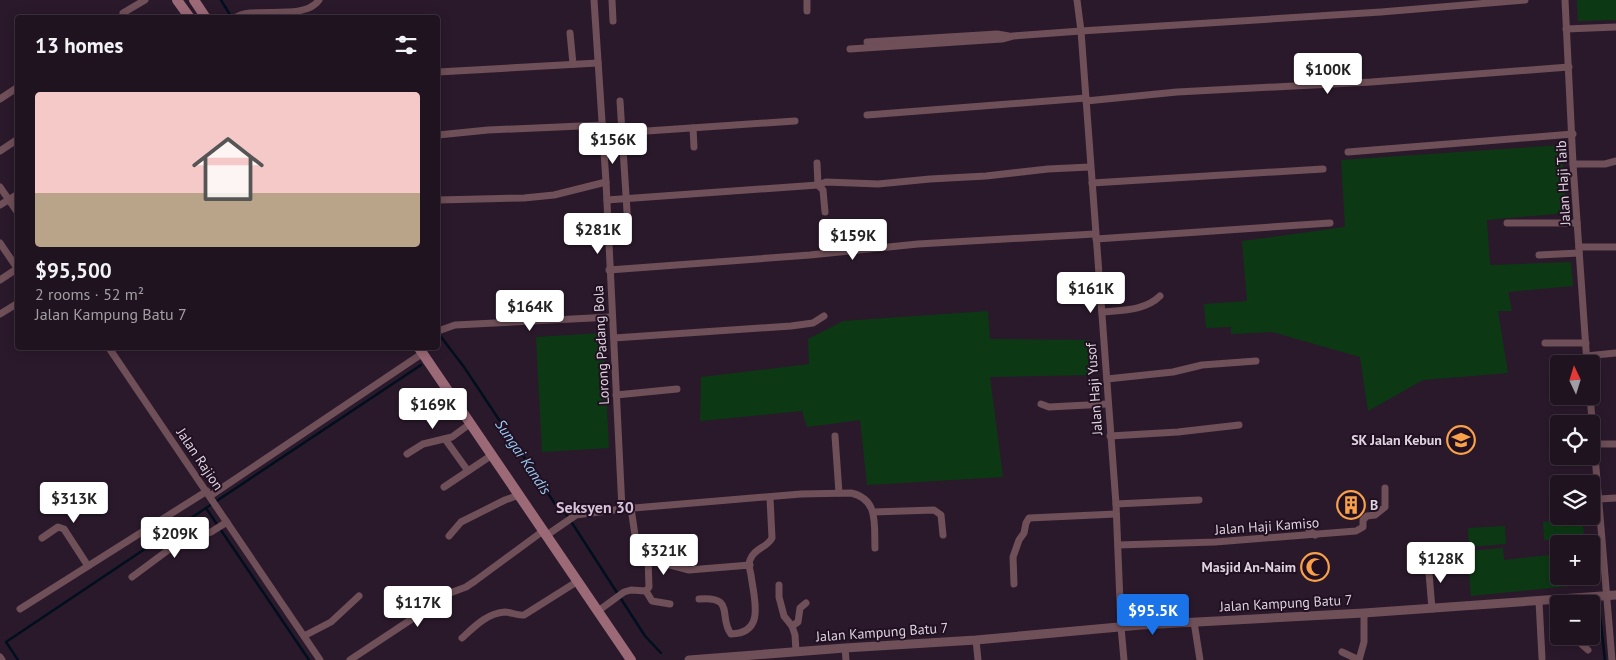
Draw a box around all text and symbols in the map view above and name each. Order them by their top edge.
icon: filters [392,31,420,59]
text: 13 homes [35,32,123,59]
pin: $100K [1293,52,1363,95]
text: $100K [1305,59,1351,79]
pin: $156K [578,122,648,165]
icon: home [183,124,273,214]
text: $156K [590,129,636,149]
street label: Jalan Haji Taib [1552,140,1574,227]
pin: $281K [563,212,633,255]
pin: $159K [818,218,888,261]
text: $281K [575,219,621,239]
text: $159K [830,225,876,245]
text: $95,500 [35,257,112,284]
pin: $161K [1056,272,1126,314]
text: $161K [1068,278,1114,298]
text: 2 rooms · 52 m² [35,284,144,304]
street label: Lorong Padang Bola [589,285,613,405]
pin: $164K [495,290,565,332]
text: $164K [507,296,553,316]
text: Jalan Kampung Batu 7 [35,304,187,324]
street label: Jalan Haji Yusof [1082,342,1106,437]
north arrow [1550,355,1600,405]
map controls [1550,355,1600,645]
pin: $169K [398,388,468,430]
text: $169K [410,394,456,414]
water label: Sungai Kandis [491,415,556,498]
button: locate [1550,415,1600,465]
street label: Jalan Rajion [172,424,227,494]
school or university icon: SK Jalan Kebun [1446,425,1476,455]
place label: SK Jalan Kebun [1351,431,1442,449]
button: layers [1550,475,1600,525]
pin: $313K [39,482,109,524]
text: $313K [51,488,97,508]
building icon: B [1336,490,1366,520]
place label: B [1370,496,1378,514]
district label: Seksyen 30 [556,497,634,517]
street label: Jalan Haji Kamiso [1213,513,1320,539]
pin: $209K [140,516,210,559]
text: $209K [152,523,198,543]
pin: $321K [629,534,699,576]
button: + [1550,535,1600,585]
text: $321K [641,540,687,560]
pin: $128K [1406,542,1476,584]
text: $128K [1418,548,1464,568]
mosque icon: Masjid An-Naim [1300,552,1330,582]
place label: Masjid An-Naim [1202,558,1296,576]
pin: $117K [383,586,453,628]
street label: Jalan Kampung Batu 7 [1218,591,1353,616]
text: $117K [395,592,441,612]
pin: $95.5K [1112,594,1194,636]
button: − [1550,595,1600,645]
text: $95.5K [1128,600,1178,620]
street label: Jalan Kampung Batu 7 [814,618,949,646]

